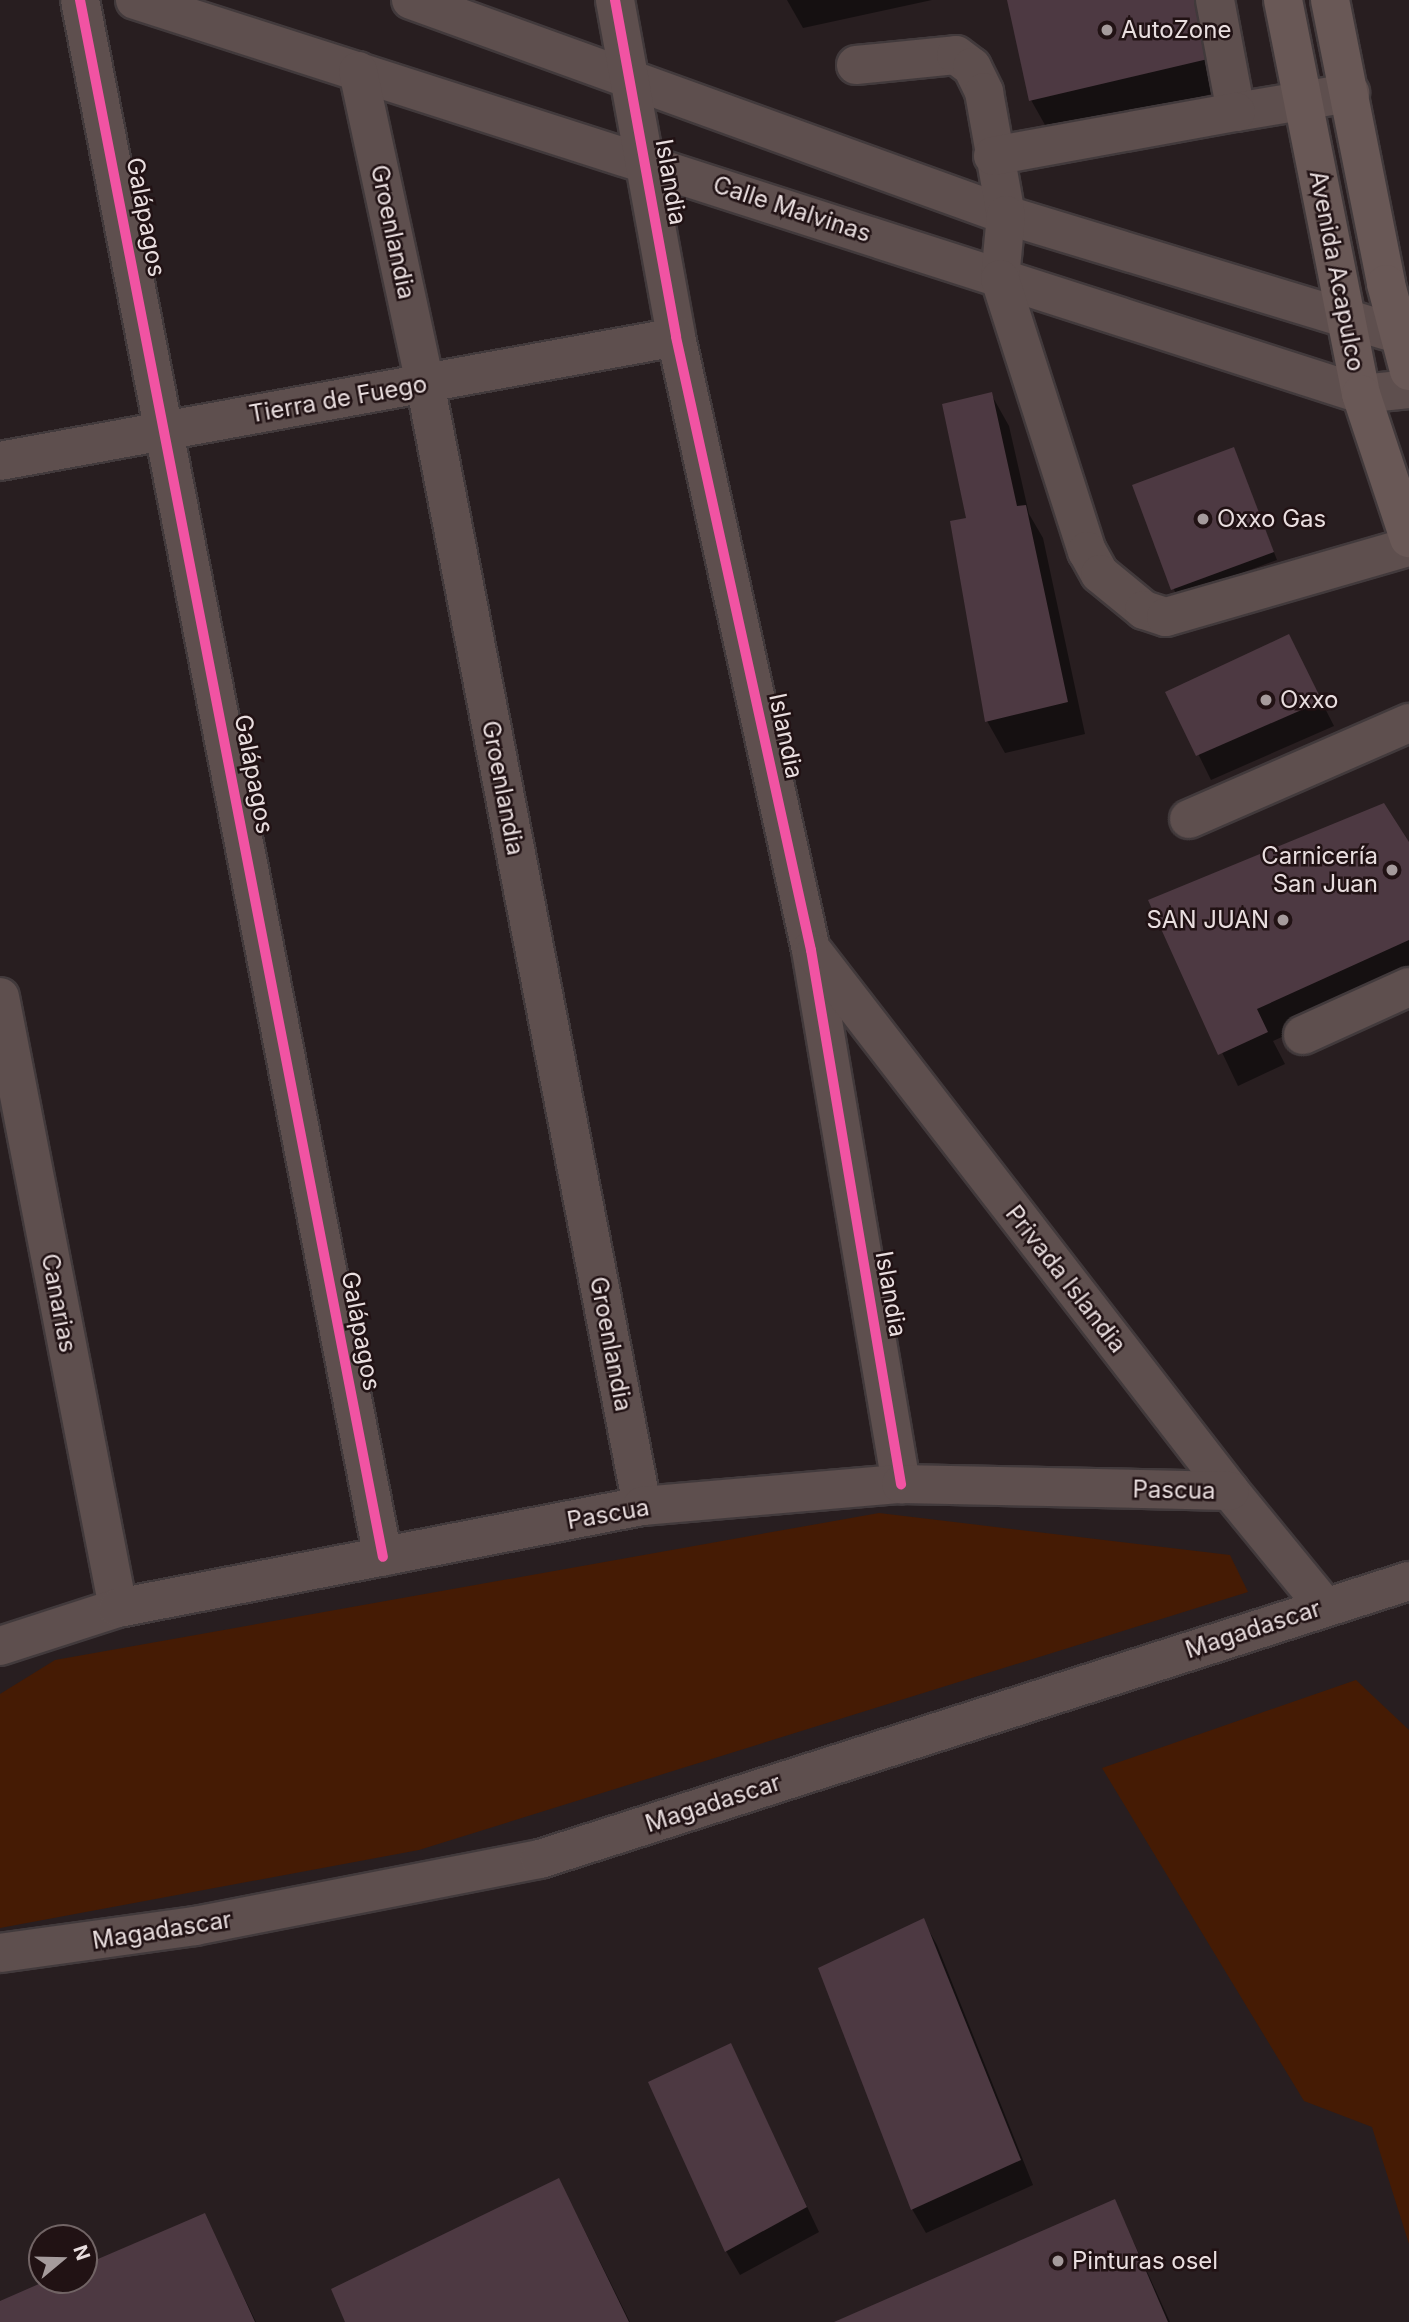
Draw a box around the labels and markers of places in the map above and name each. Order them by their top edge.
place label: AutoZone [1121,16,1231,44]
marker: AutoZone [1099,22,1115,38]
place label: Oxxo Gas [1217,505,1326,533]
marker: Oxxo Gas [1195,511,1211,527]
place label: Oxxo [1280,686,1338,714]
marker: Oxxo [1258,692,1274,708]
place label: Carnicería San Juan [1261,842,1378,898]
marker: Carnicería San Juan [1384,862,1400,878]
place label: SAN JUAN [1146,906,1269,934]
marker: SAN JUAN [1275,912,1291,928]
place label: Pinturas osel [1072,2247,1218,2275]
marker: Pinturas osel [1050,2253,1066,2269]

